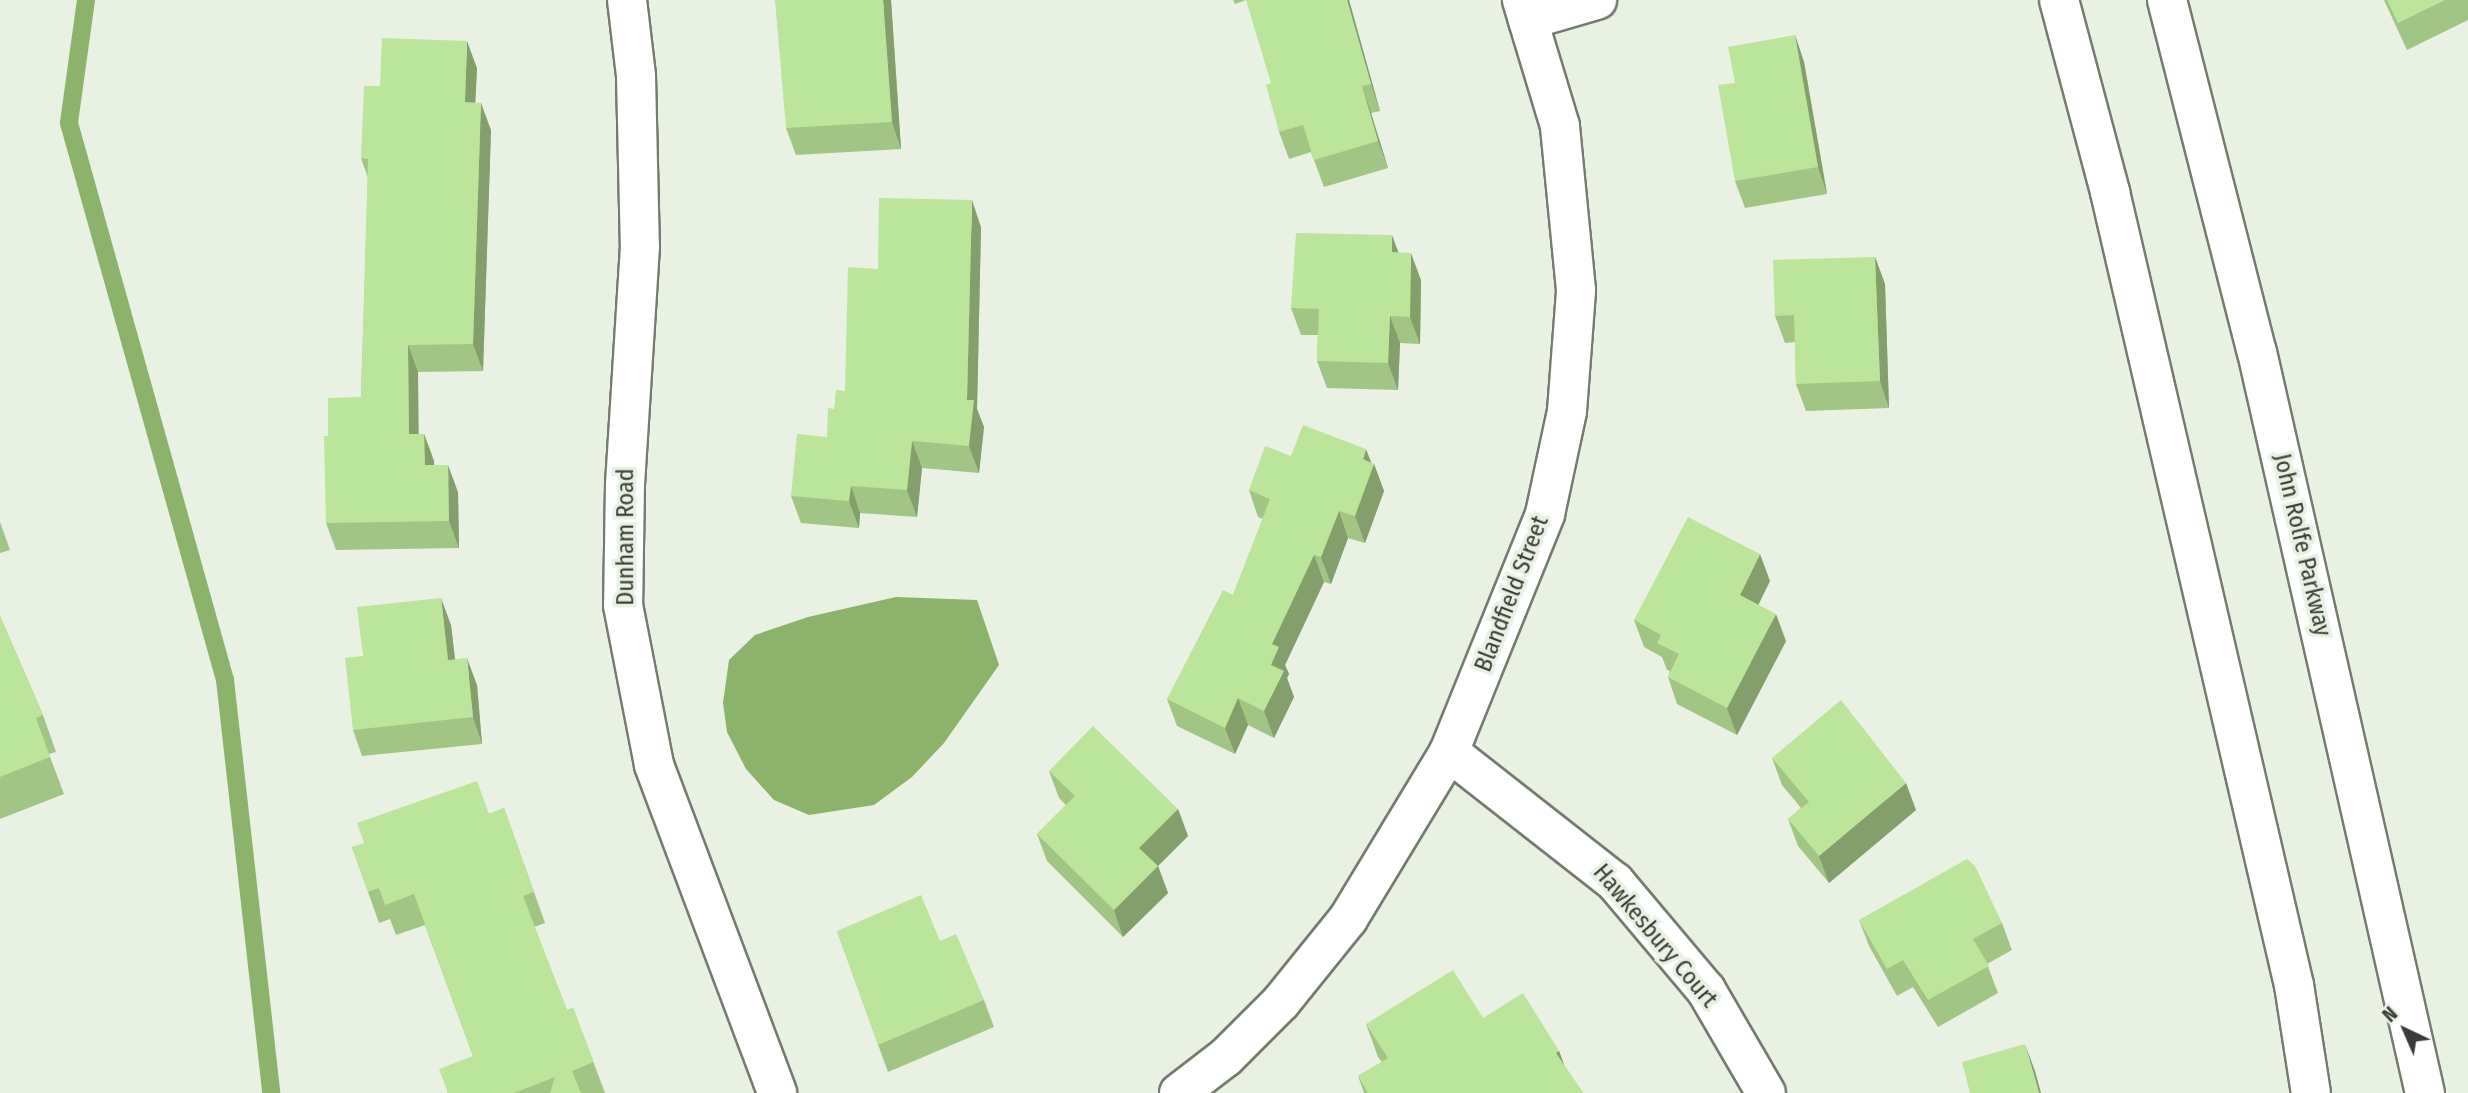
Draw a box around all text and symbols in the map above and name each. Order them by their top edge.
street label: John Rolfe Parkway [2267,451,2337,639]
street label: Dunham Road [612,468,640,606]
street label: Blandfield Street [1469,512,1555,676]
street label: Hawkesbury Court [1587,859,1723,1013]
north arrow [2370,995,2440,1065]
text: N [2378,1002,2402,1027]

